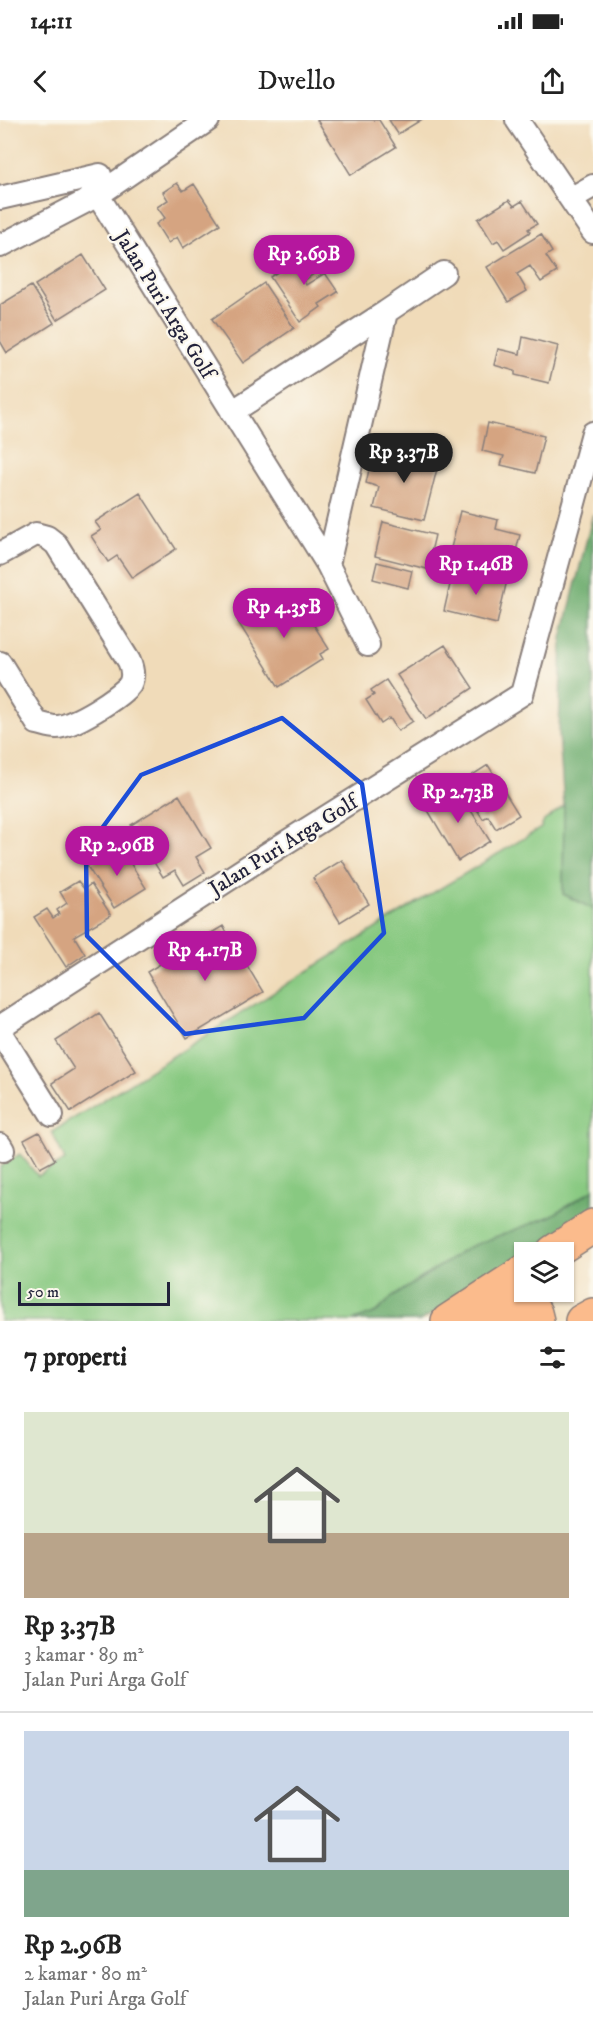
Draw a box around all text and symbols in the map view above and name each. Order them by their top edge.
text: 14:11 [30,8,73,35]
text: Dwello [258,64,335,98]
icon: back [24,65,57,98]
icon: share [536,65,569,98]
street label: Jalan Puri Arga Golf [107,224,222,386]
pin: Rp 3.69B [242,235,366,286]
text: Rp 3.69B [268,242,340,267]
pin: Rp 3.37B [342,433,466,484]
text: Rp 3.37B [369,440,439,465]
pin: Rp 1.46B [414,545,538,596]
text: Rp 1.46B [439,552,513,577]
pin: Rp 4.35B [222,588,346,639]
text: Rp 4.35B [247,595,321,620]
pin: Rp 2.73B [396,773,520,824]
text: Rp 2.73B [422,780,494,805]
street label: Jalan Puri Arga Golf [203,788,365,903]
pin: Rp 2.96B [55,826,179,877]
text: Rp 2.96B [79,833,155,858]
pin: Rp 4.17B [143,931,267,982]
text: Rp 4.17B [168,938,242,963]
map controls [514,1242,574,1302]
button: layers [514,1242,574,1302]
scale bar [18,1279,170,1306]
text: 50 m [27,1282,59,1302]
text: 7 properti [24,1341,127,1374]
icon: filters [536,1341,569,1374]
icon: home [243,1451,351,1559]
text: Rp 3.37B [24,1610,116,1643]
text: 3 kamar · 89 m² [24,1643,144,1668]
text: Jalan Puri Arga Golf [24,1668,186,1693]
icon: home [243,1770,351,1878]
text: Rp 2.96B [24,1929,122,1962]
text: 2 kamar · 80 m² [24,1962,147,1987]
text: Jalan Puri Arga Golf [24,1987,186,2012]

